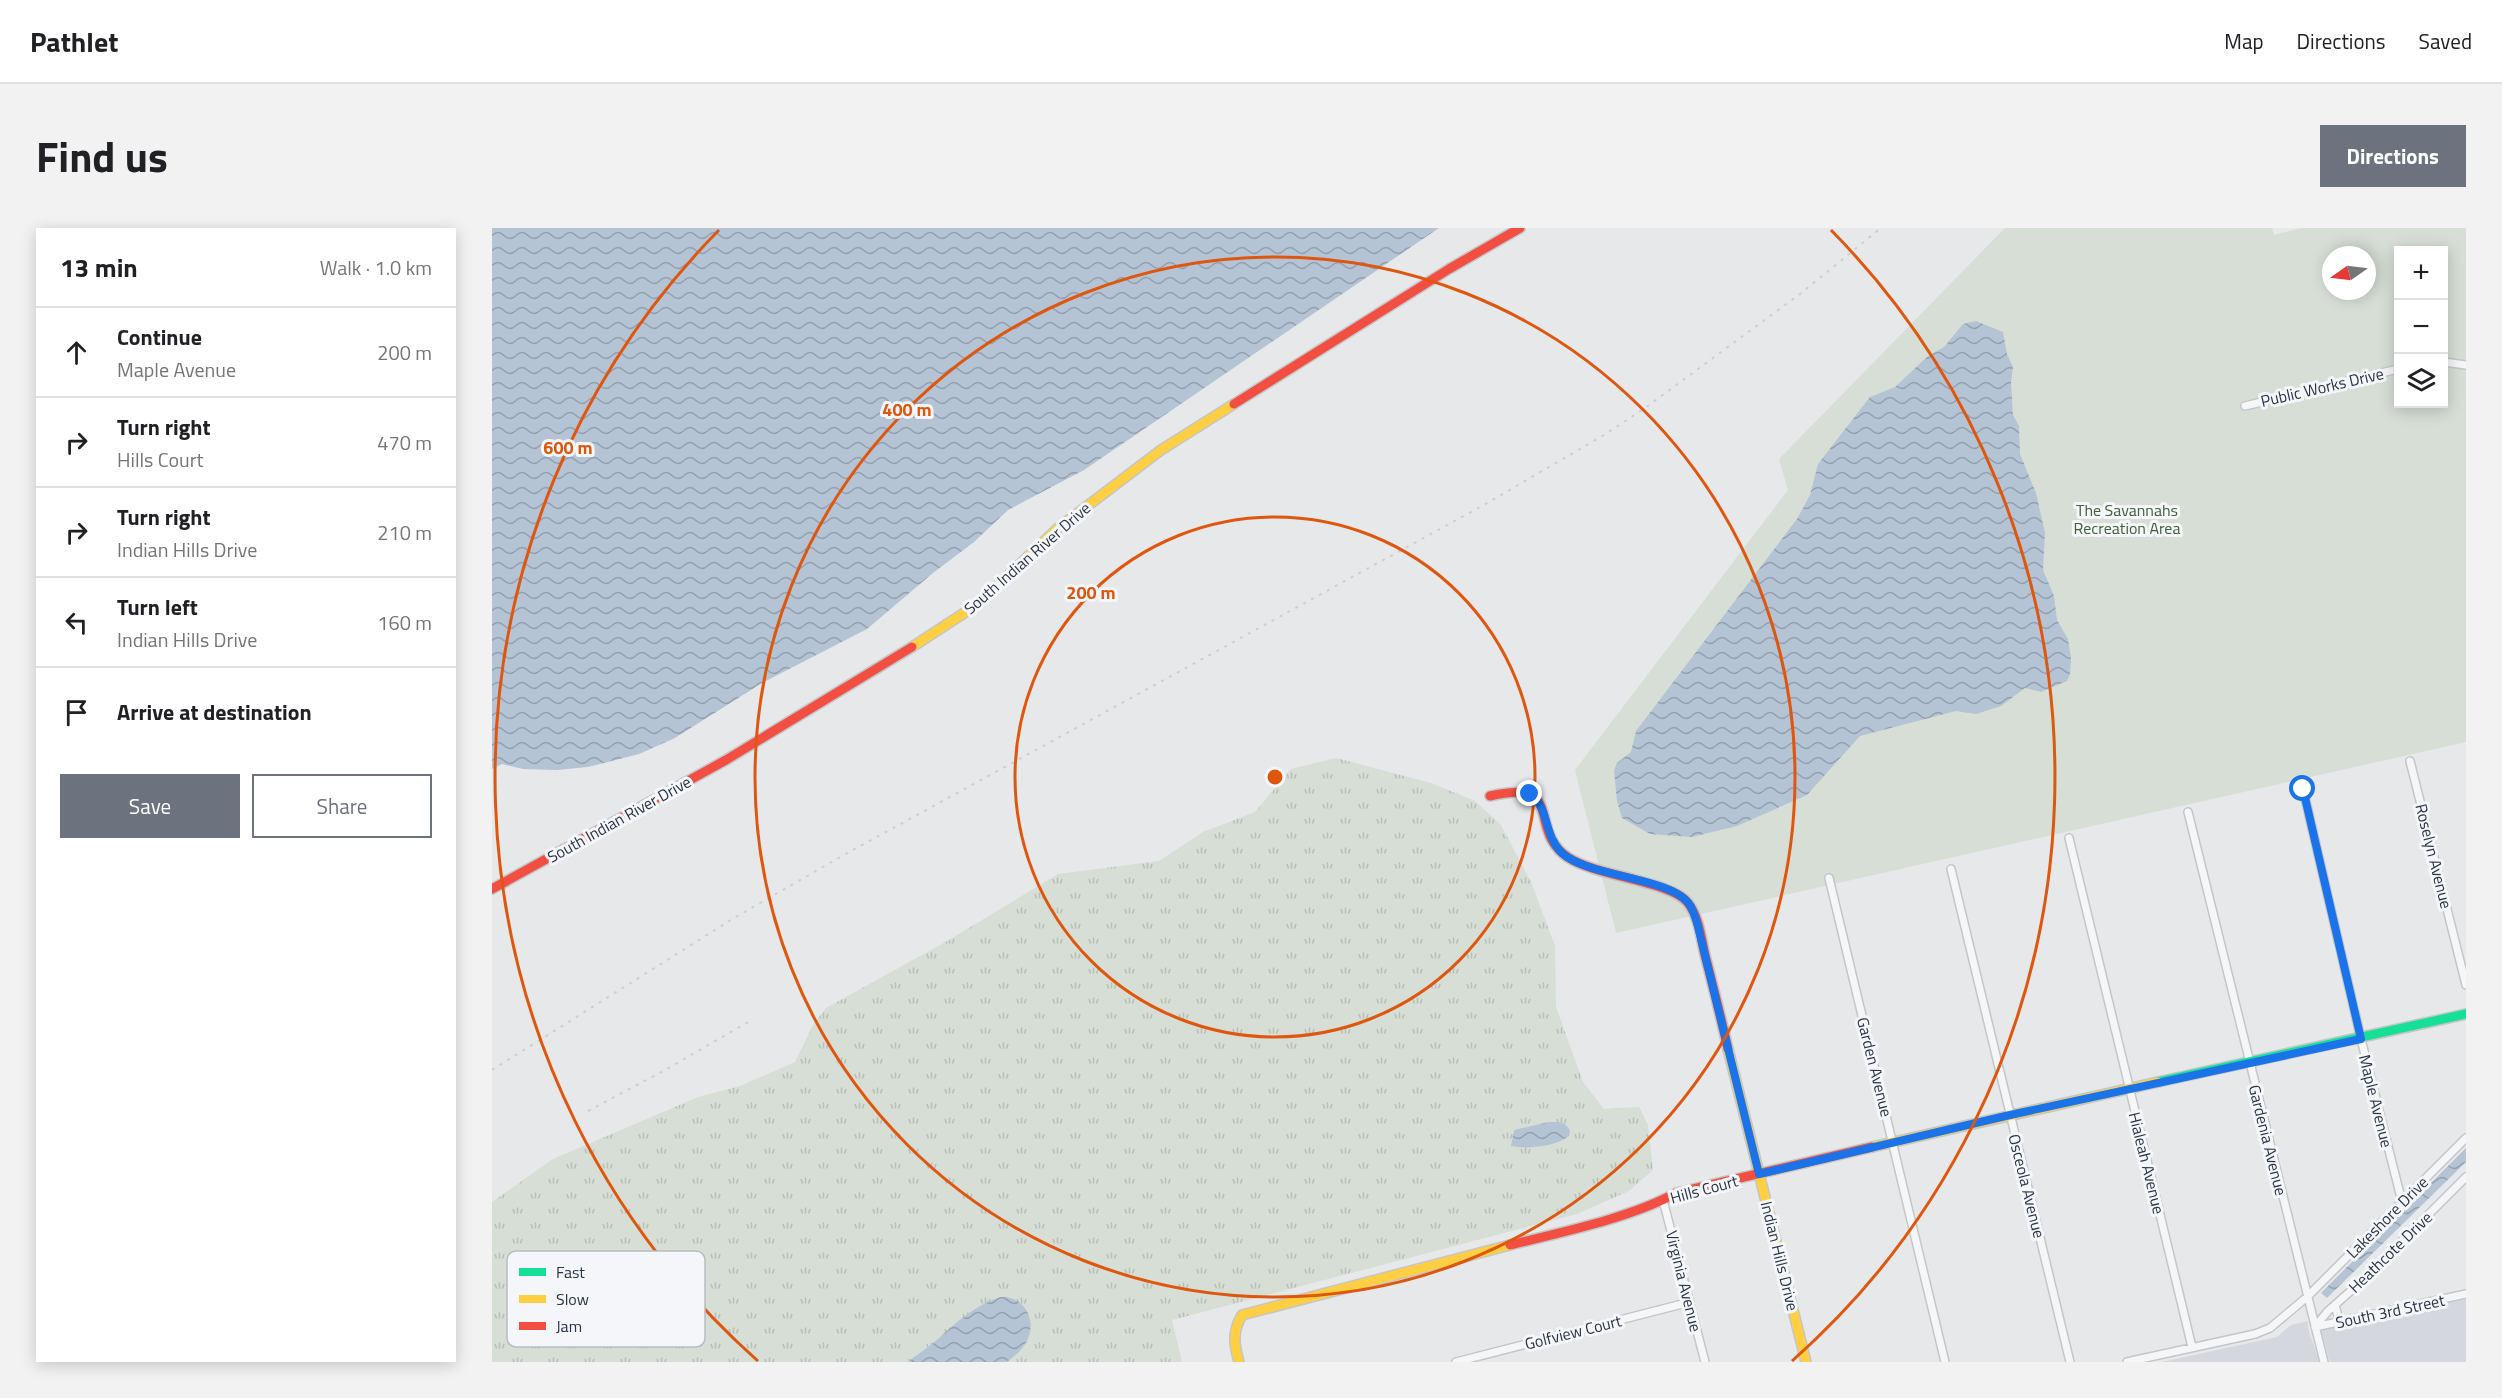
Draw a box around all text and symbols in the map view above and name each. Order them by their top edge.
text: Pathlet [30,20,118,63]
text: Map [2224,25,2264,57]
text: Directions [2297,25,2386,57]
text: Saved [2419,25,2472,57]
text: Find us [36,124,168,188]
button: Directions [2320,125,2466,187]
north arrow [2322,246,2376,300]
map controls [2394,246,2448,408]
button: + [2394,246,2448,300]
text: 13 min [60,248,138,287]
text: Walk · 1.0 km [320,252,432,283]
button: − [2394,300,2448,354]
text: Continue [117,320,202,354]
icon: ahead [60,336,93,369]
text: 200 m [377,337,432,368]
text: Maple Avenue [117,354,236,385]
button: layers [2394,354,2448,408]
street label: Public Works Drive [2258,361,2386,413]
text: 400 m [882,396,932,423]
text: Turn right [117,410,211,444]
icon: right [60,426,93,459]
text: 470 m [377,427,432,458]
text: 600 m [543,434,593,461]
text: Hills Court [117,444,204,475]
street label: South Indian River Drive [958,496,1096,620]
park label: The Savannahs Recreation Area [2074,498,2180,540]
text: Turn right [117,500,211,534]
icon: right [60,516,93,549]
text: 210 m [377,517,432,548]
text: Indian Hills Drive [117,534,257,565]
text: 200 m [1066,579,1116,606]
text: Turn left [117,590,198,624]
icon: left [60,606,93,639]
text: 160 m [377,607,432,638]
text: Indian Hills Drive [117,624,257,655]
text: Arrive at destination [117,695,312,729]
icon: arrive [60,696,93,729]
centre of rings [1265,767,1285,787]
street label: South Indian River Drive [543,769,695,869]
button: Save [60,774,240,838]
button: Share [252,774,432,838]
route start [2289,775,2315,801]
route end [1516,780,1542,806]
street label: Roselyn Avenue [2409,801,2459,911]
street label: Garden Avenue [1851,1015,1899,1119]
street label: Maple Avenue [2353,1052,2399,1150]
street label: Gardenia Avenue [2243,1082,2293,1198]
street label: Hialeah Avenue [2123,1110,2171,1216]
street label: Osceola Avenue [2002,1131,2052,1241]
street label: Hills Court [1667,1168,1741,1210]
street label: Lakeshore Drive [2340,1170,2434,1264]
street label: Indian Hills Drive [1755,1199,1805,1313]
street label: Heathcote Drive [2343,1206,2437,1298]
street label: Virginia Avenue [1660,1228,1708,1334]
legend [507,1251,705,1347]
text: Fast [556,1260,585,1284]
text: Slow [556,1287,589,1311]
street label: South 3rd Street [2333,1288,2447,1334]
street label: Golfview Court [1522,1308,1624,1356]
text: Jam [556,1314,582,1338]

